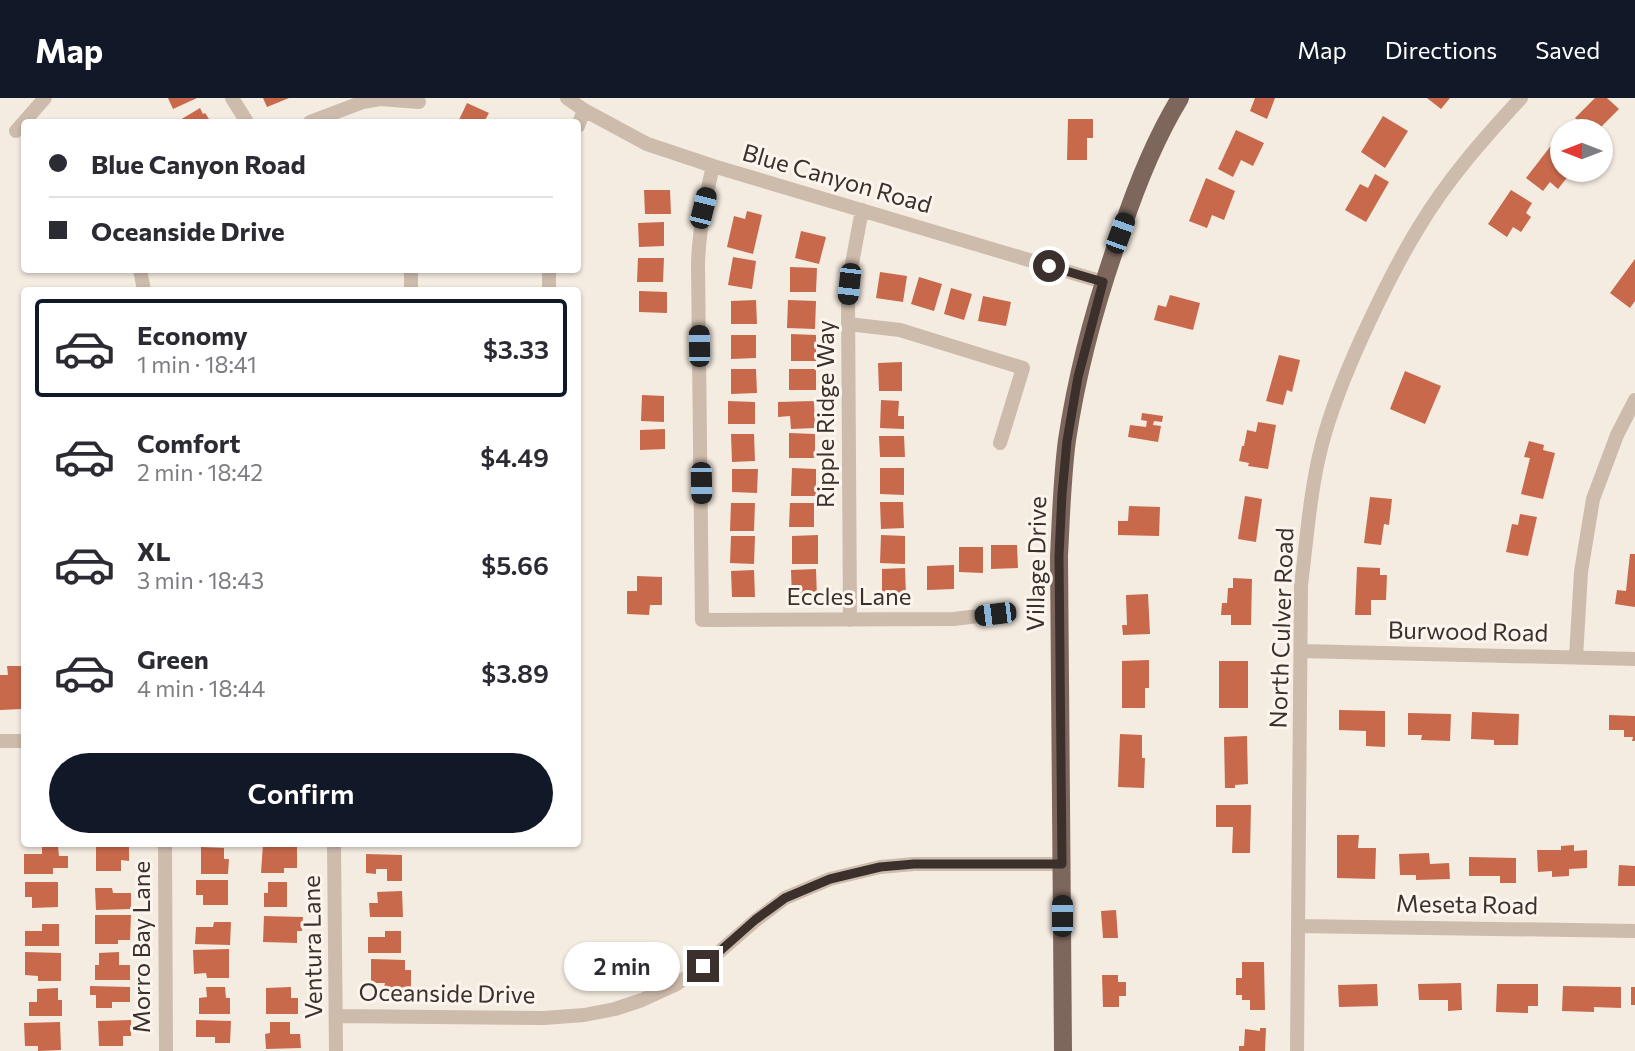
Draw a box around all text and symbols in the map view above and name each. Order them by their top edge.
text: Map [35,29,103,70]
text: Map [1297,35,1347,64]
text: Directions [1385,35,1497,64]
text: Saved [1535,35,1600,64]
north arrow [1550,119,1614,182]
map controls [1550,119,1613,182]
street label: Blue Canyon Road [739,137,935,218]
text: Blue Canyon Road [91,148,306,179]
car [688,185,719,231]
car [1103,210,1138,256]
text: Oceanside Drive [91,215,285,246]
route start [1033,250,1065,282]
car [837,262,862,306]
icon: car [53,317,116,380]
text: Economy [137,319,248,350]
street label: Ripple Ridge Way [810,320,839,508]
car [689,325,710,367]
text: $3.33 [483,333,549,364]
text: 1 min · 18:41 [137,350,257,378]
icon: car [53,425,116,488]
text: Comfort [137,427,240,458]
text: $4.49 [480,441,549,472]
text: 2 min · 18:42 [137,458,263,486]
car [691,462,712,504]
street label: Village Drive [1020,496,1051,632]
street label: North Culver Road [1263,527,1298,729]
icon: car [53,533,116,596]
text: XL [137,535,171,566]
text: $5.66 [481,549,549,580]
text: 3 min · 18:43 [137,566,264,594]
street label: Eccles Lane [787,581,911,610]
car [973,601,1018,627]
street label: Burwood Road [1388,615,1549,646]
icon: car [53,641,116,704]
text: Green [137,643,209,674]
text: $3.89 [481,657,549,688]
text: 4 min · 18:44 [137,674,265,702]
button: Confirm [49,753,553,833]
street label: Morro Bay Lane [126,861,155,1033]
street label: Ventura Lane [296,875,327,1019]
street label: Meseta Road [1396,888,1538,919]
car [1052,895,1073,937]
callout: 2 min [563,942,678,990]
route end [687,950,719,982]
text: 2 min [594,952,650,980]
street label: Oceanside Drive [358,976,536,1009]

